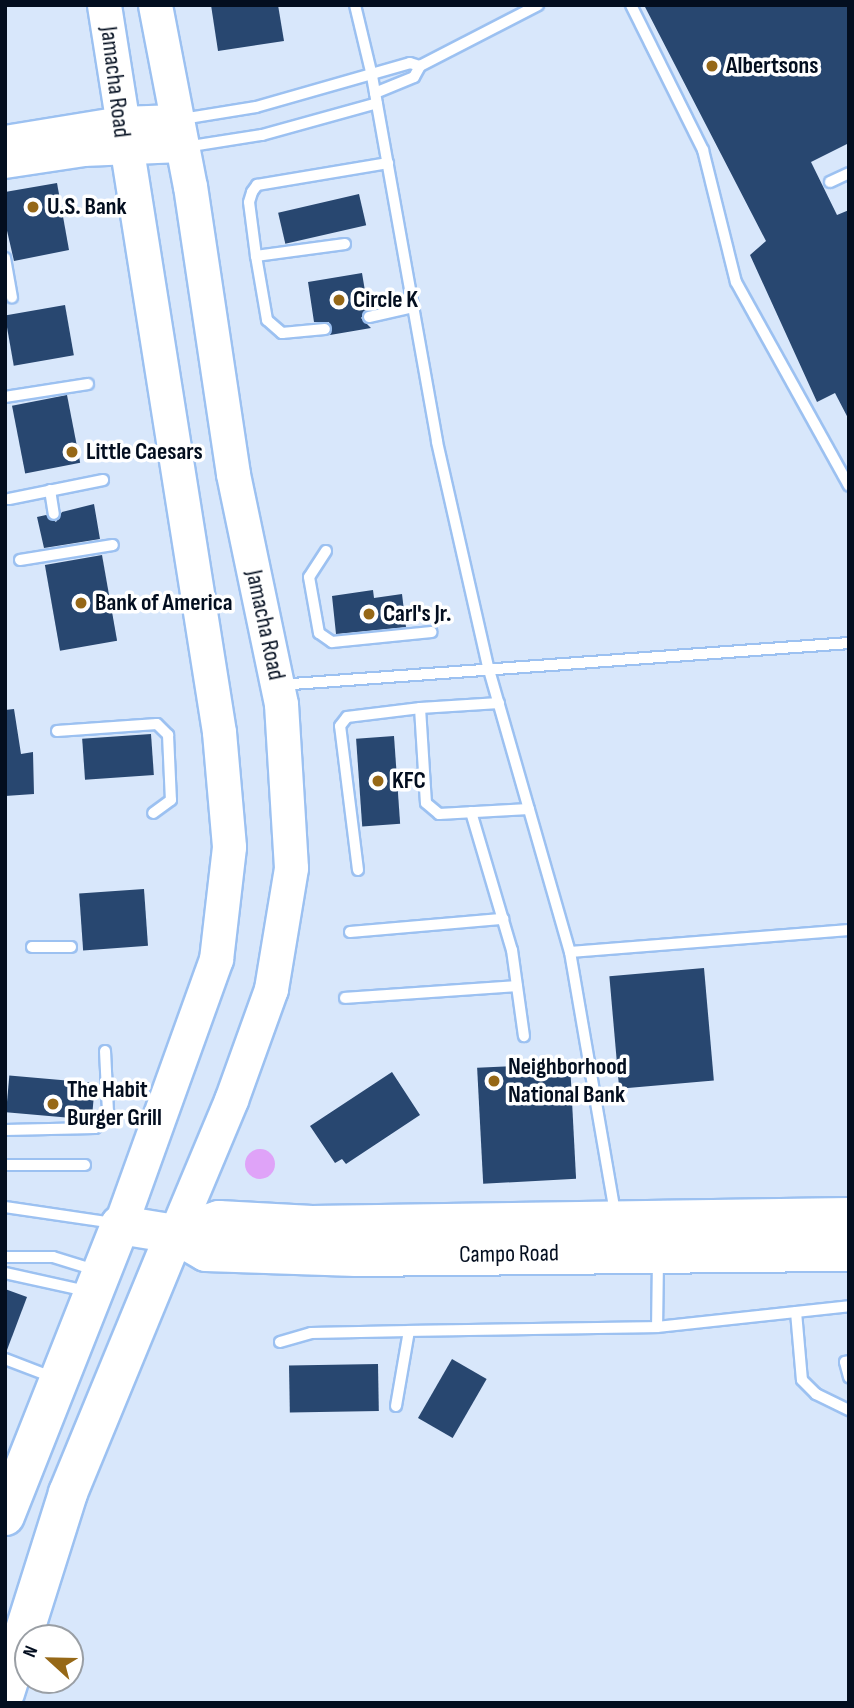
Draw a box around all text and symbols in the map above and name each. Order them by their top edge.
street label: Jamacha Road [94,25,136,139]
place label: Albertsons [726,52,818,80]
marker: Albertsons [704,58,720,74]
place label: U.S. Bank [47,193,127,221]
marker: U.S. Bank [25,199,41,215]
place label: Circle K [353,286,418,314]
marker: Circle K [331,292,347,308]
place label: Little Caesars [86,438,203,466]
marker: Little Caesars [64,444,80,460]
street label: Jamacha Road [239,567,291,683]
place label: Bank of America [95,589,232,617]
marker: Bank of America [73,595,89,611]
place label: Carl's Jr. [383,600,451,628]
marker: Carl's Jr. [361,606,377,622]
place label: KFC [392,767,426,795]
marker: KFC [370,773,386,789]
place label: Neighborhood National Bank [508,1053,627,1109]
marker: Neighborhood National Bank [486,1073,502,1089]
place label: The Habit Burger Grill [67,1076,162,1132]
marker: The Habit Burger Grill [45,1096,61,1112]
street label: Campo Road [459,1239,559,1269]
north arrow [14,1624,84,1694]
text: N [18,1643,43,1661]

